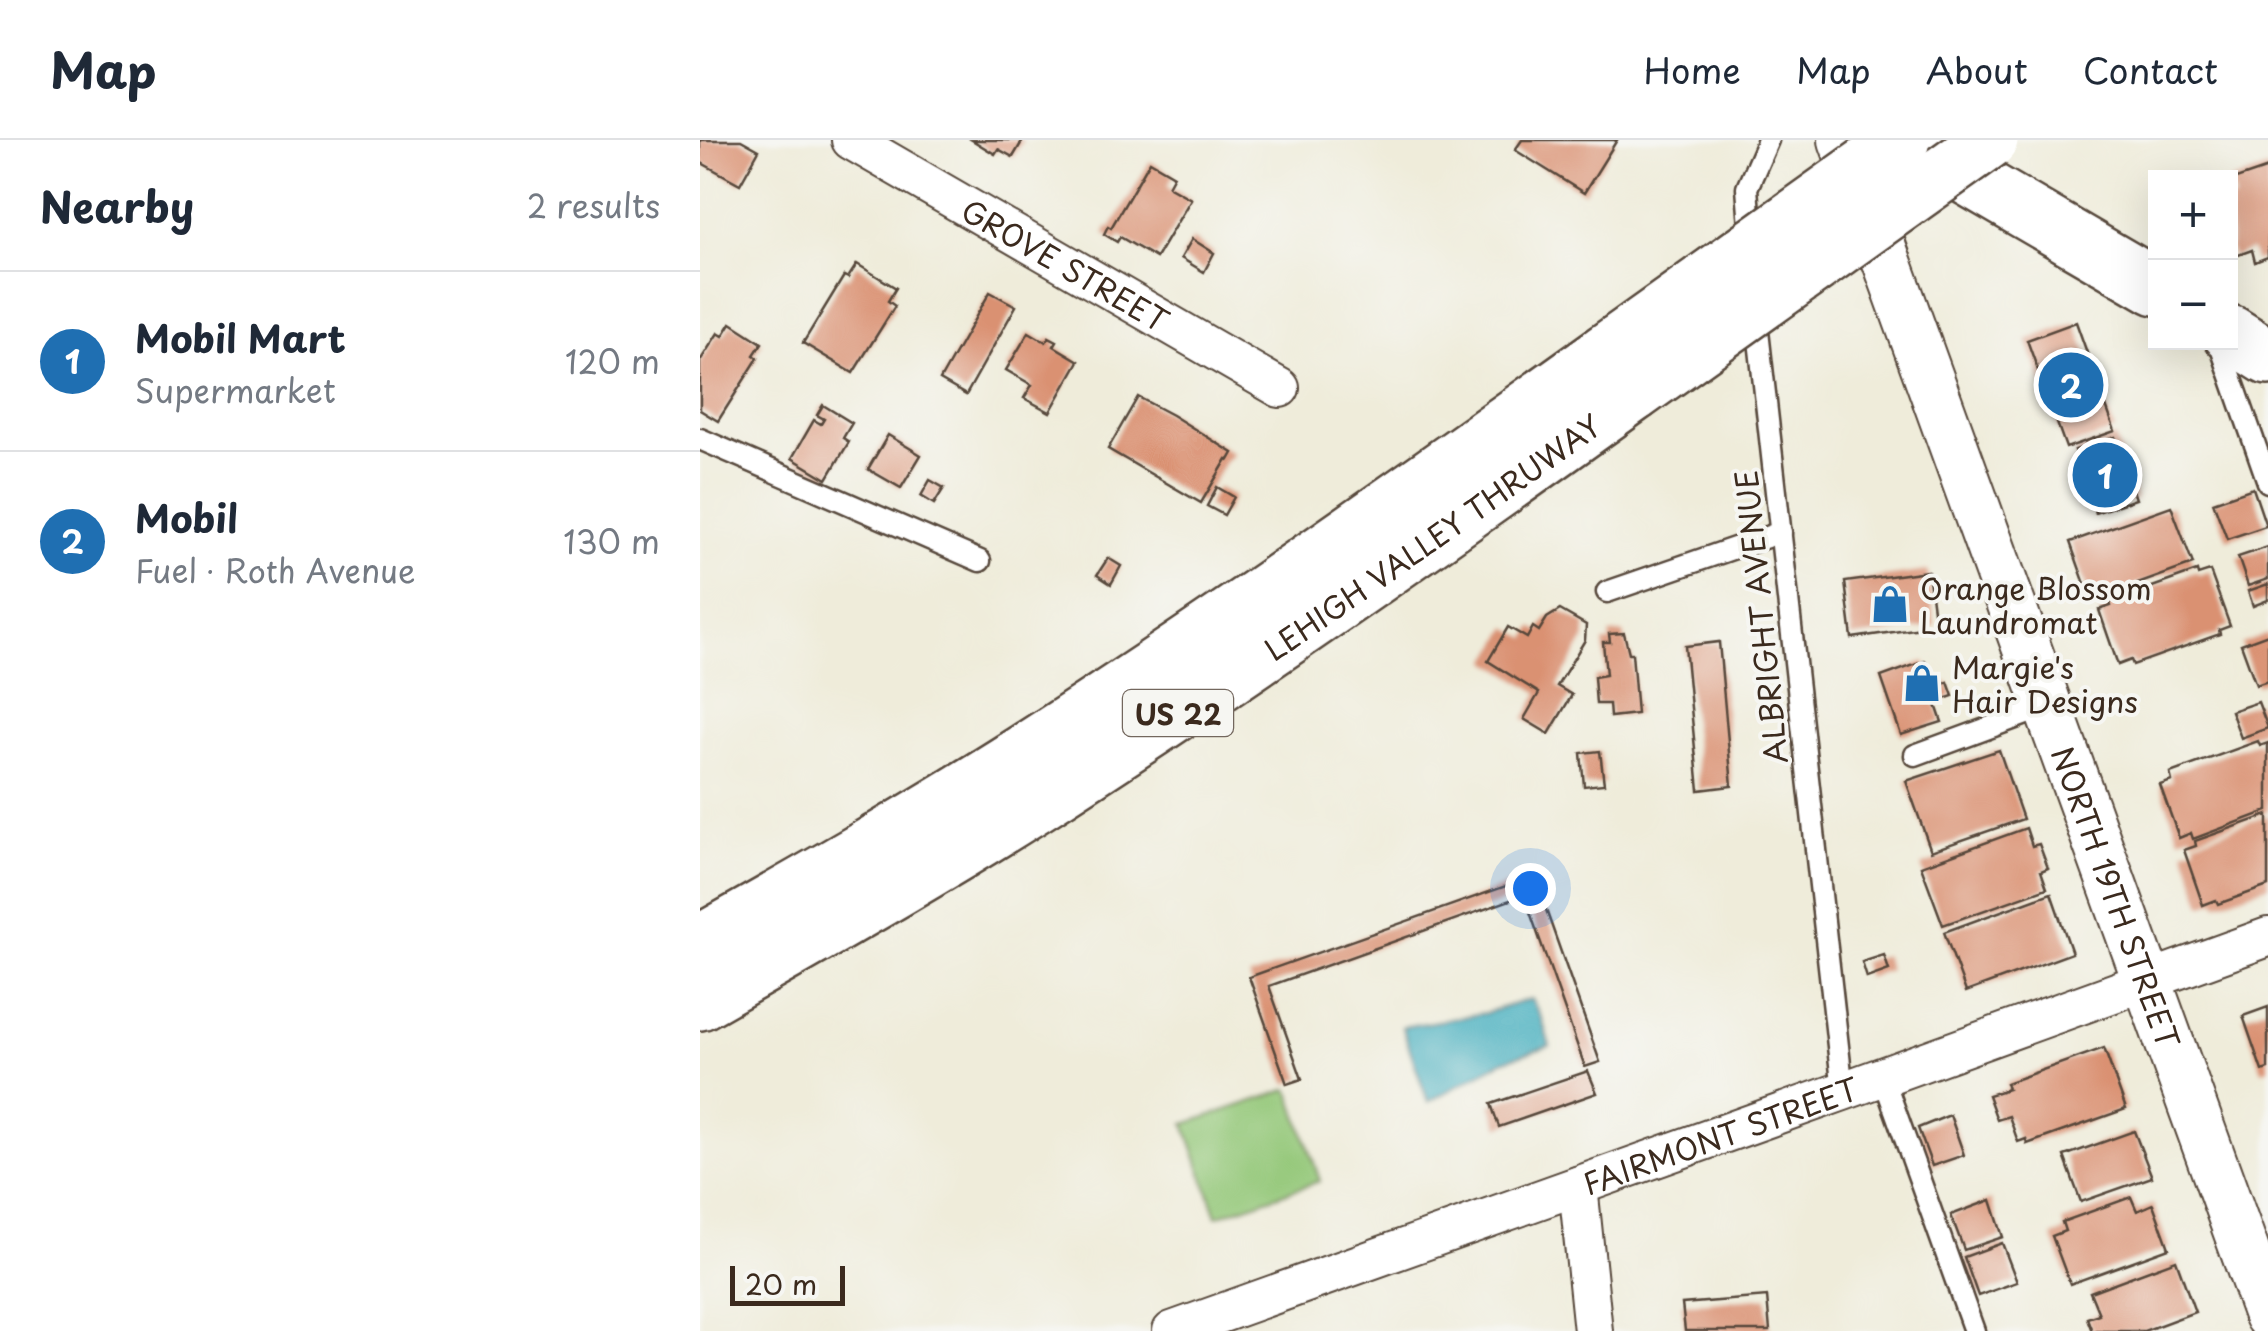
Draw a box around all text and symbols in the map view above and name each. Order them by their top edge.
text: Map [50,33,156,105]
text: Home [1644,43,1741,96]
text: Map [1796,43,1871,96]
text: About [1926,43,2028,96]
text: Contact [2083,43,2218,96]
map controls [2148,170,2238,350]
button: + [2148,170,2238,260]
text: Nearby [40,174,194,237]
text: 2 results [527,181,660,229]
street label: GROVE STREET [954,186,1178,342]
button: − [2148,260,2238,350]
text: Mobil Mart [135,309,346,366]
text: 1 [65,337,80,385]
text: 120 m [565,337,660,385]
pin: 2 [2038,348,2104,422]
text: Supermarket [135,366,336,414]
street label: LEHIGH VALLEY THRUWAY [1254,402,1610,670]
pin: 1 [2072,438,2138,512]
street label: ALBRIGHT AVENUE [1722,468,1798,766]
text: Mobil [135,489,238,546]
text: 2 [61,517,84,565]
text: 130 m [563,517,660,565]
text: Fuel · Roth Avenue [135,546,415,594]
place label: Orange Blossom Laundromat [1920,565,2152,644]
shop icon: Orange Blossom Laundromat [1869,583,1911,625]
place label: Margie's Hair Designs [1952,644,2138,723]
shop icon: Margie's Hair Designs [1901,662,1943,704]
road number: US 22 [1123,690,1233,736]
street label: NORTH 19TH STREET [2042,740,2192,1055]
your location [1505,863,1556,914]
street label: FAIRMONT STREET [1576,1065,1865,1205]
scale bar [730,1261,845,1306]
text: 20 m [745,1262,817,1305]

